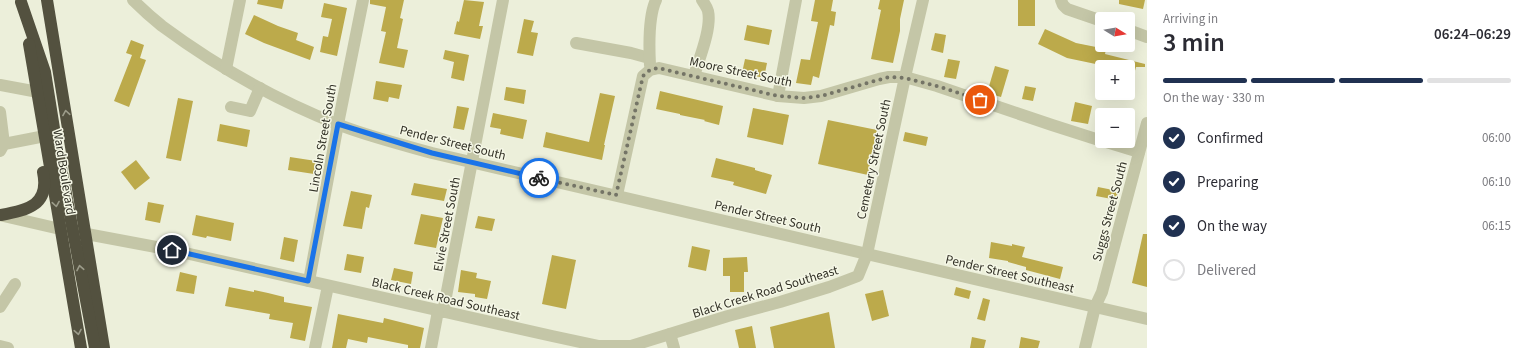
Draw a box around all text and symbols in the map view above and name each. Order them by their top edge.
text: Arriving in [1163,10,1218,28]
north arrow [1095,12,1135,52]
map controls [1095,12,1135,148]
text: 3 min [1163,24,1225,61]
text: 06:24–06:29 [1434,24,1511,45]
street label: Moore Street South [688,52,794,92]
button: + [1095,60,1135,100]
street label: Lincoln Street South [305,82,341,194]
pin [963,83,997,117]
icon: bag [969,89,991,111]
text: On the way · 330 m [1163,89,1265,107]
street label: Cemetery Street South [852,97,896,221]
button: − [1095,108,1135,148]
one-way arrow [62,110,71,116]
street label: Pender Street South [398,121,508,165]
icon: check [1163,127,1185,149]
street label: Ward Boulevard [48,128,80,216]
text: Confirmed [1197,128,1263,149]
text: 06:00 [1482,129,1511,147]
courier [519,158,559,198]
street label: Suggs Street South [1088,159,1132,263]
icon: bike [528,167,550,189]
icon: check [1163,171,1185,193]
text: Preparing [1197,172,1258,193]
text: 06:10 [1482,173,1511,191]
street label: Elvie Street South [429,175,465,273]
street label: Pender Street South [713,196,823,238]
one-way arrow [51,201,60,207]
icon: check [1163,215,1185,237]
text: On the way [1197,216,1267,237]
text: 06:15 [1482,217,1511,235]
pin [155,233,189,267]
icon: home [161,239,183,261]
street label: Pender Street Southeast [944,250,1076,298]
text: Delivered [1197,260,1256,281]
street label: Black Creek Road Southeast [690,261,841,323]
one-way arrow [77,265,85,272]
street label: Black Creek Road Southeast [370,273,522,325]
one-way arrow [73,329,82,335]

